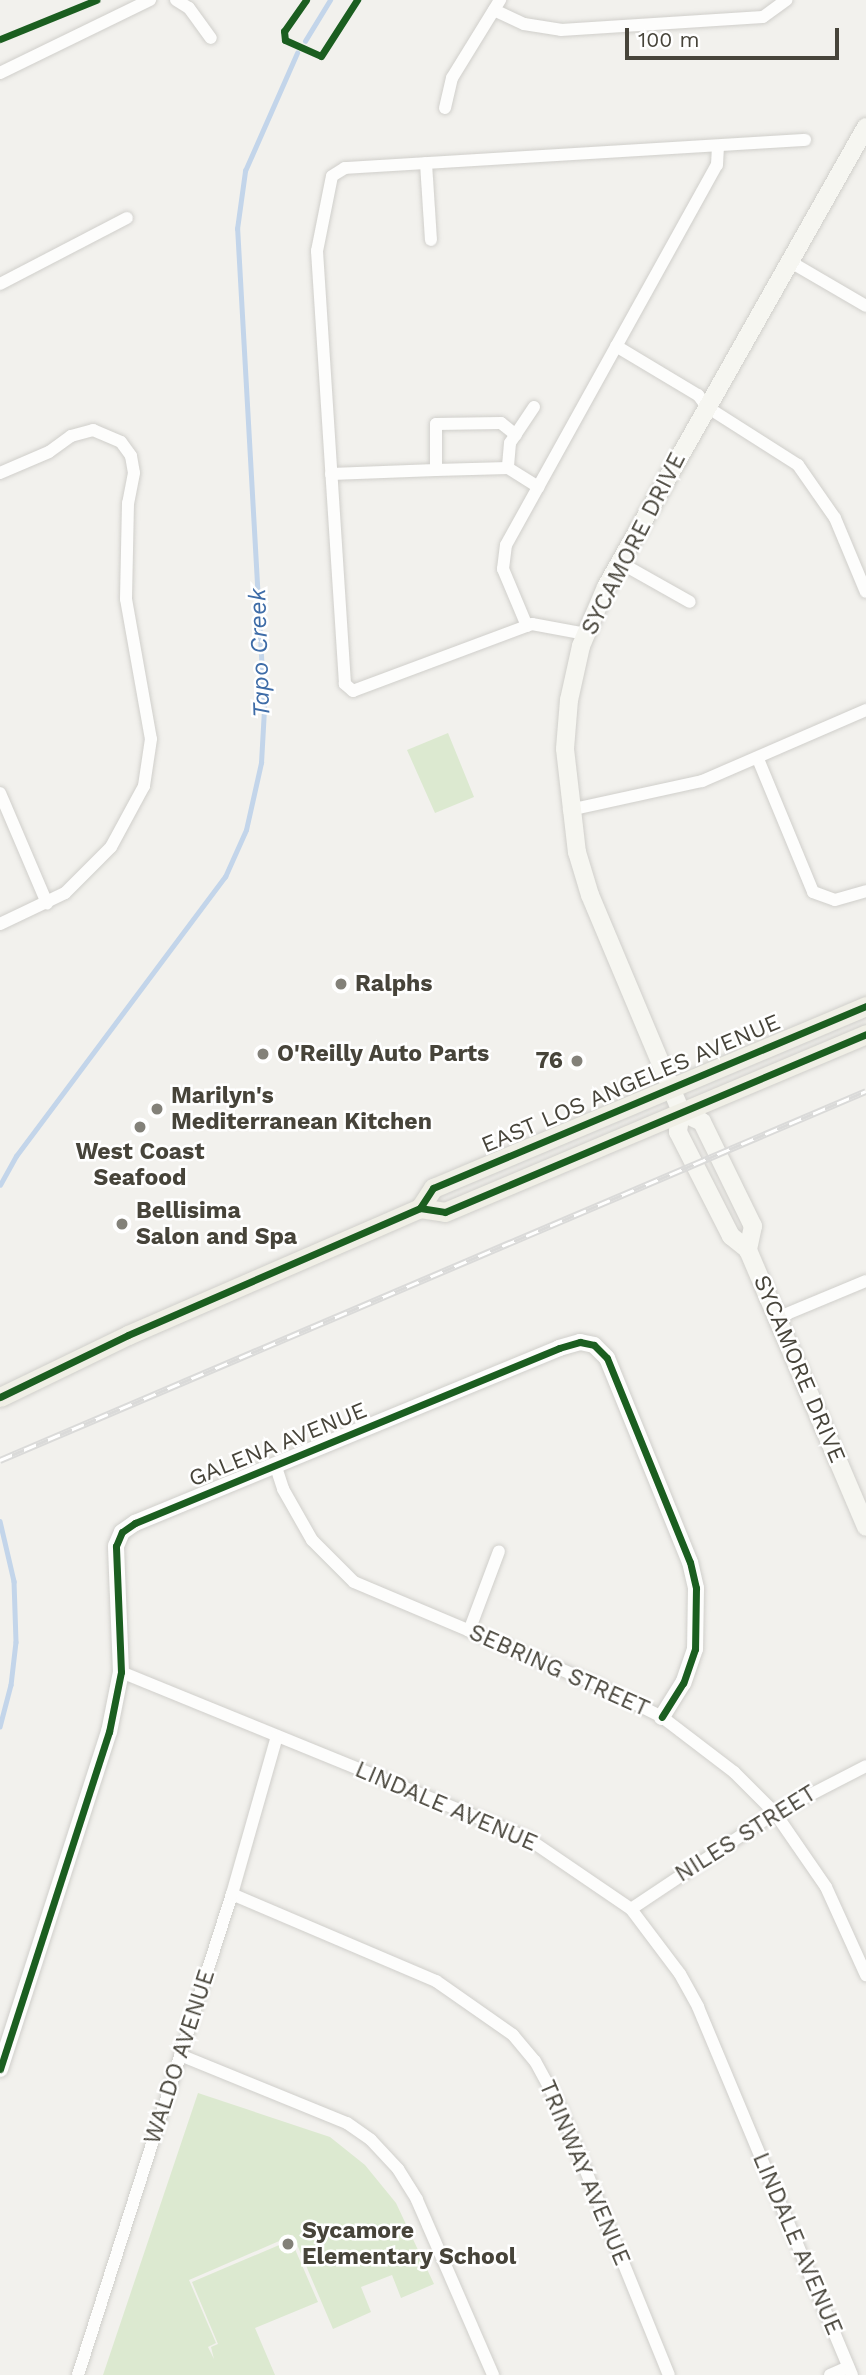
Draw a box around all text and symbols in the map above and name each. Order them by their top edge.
scale bar [628,14,842,58]
text: 100 m [638,27,700,52]
street label: SYCAMORE DRIVE [576,448,692,640]
water label: Tapo Creek [243,588,277,718]
place label: Ralphs [355,970,433,998]
marker: Ralphs [333,976,349,992]
street label: EAST LOS ANGELES AVENUE [476,1008,786,1160]
place label: O'Reilly Auto Parts [277,1040,490,1068]
marker: O'Reilly Auto Parts [255,1046,271,1062]
place label: 76 [535,1047,563,1075]
marker: 76 [569,1053,585,1069]
place label: Marilyn's Mediterranean Kitchen [171,1082,432,1136]
marker: Marilyn's Mediterranean Kitchen [149,1101,165,1117]
marker: West Coast Seafood [132,1119,148,1135]
place label: West Coast Seafood [76,1138,204,1192]
place label: Bellisima Salon and Spa [136,1197,297,1251]
marker: Bellisima Salon and Spa [114,1216,130,1232]
street label: SYCAMORE DRIVE [747,1271,851,1467]
street label: GALENA AVENUE [184,1396,372,1494]
street label: SEBRING STREET [465,1619,653,1723]
street label: LINDALE AVENUE [350,1756,542,1858]
street label: NILES STREET [670,1780,822,1888]
street label: WALDO AVENUE [139,1966,221,2148]
street label: TRINWAY AVENUE [532,2076,636,2270]
street label: LINDALE AVENUE [746,2148,848,2340]
place label: Sycamore Elementary School [302,2217,517,2271]
marker: Sycamore Elementary School [280,2236,296,2252]

